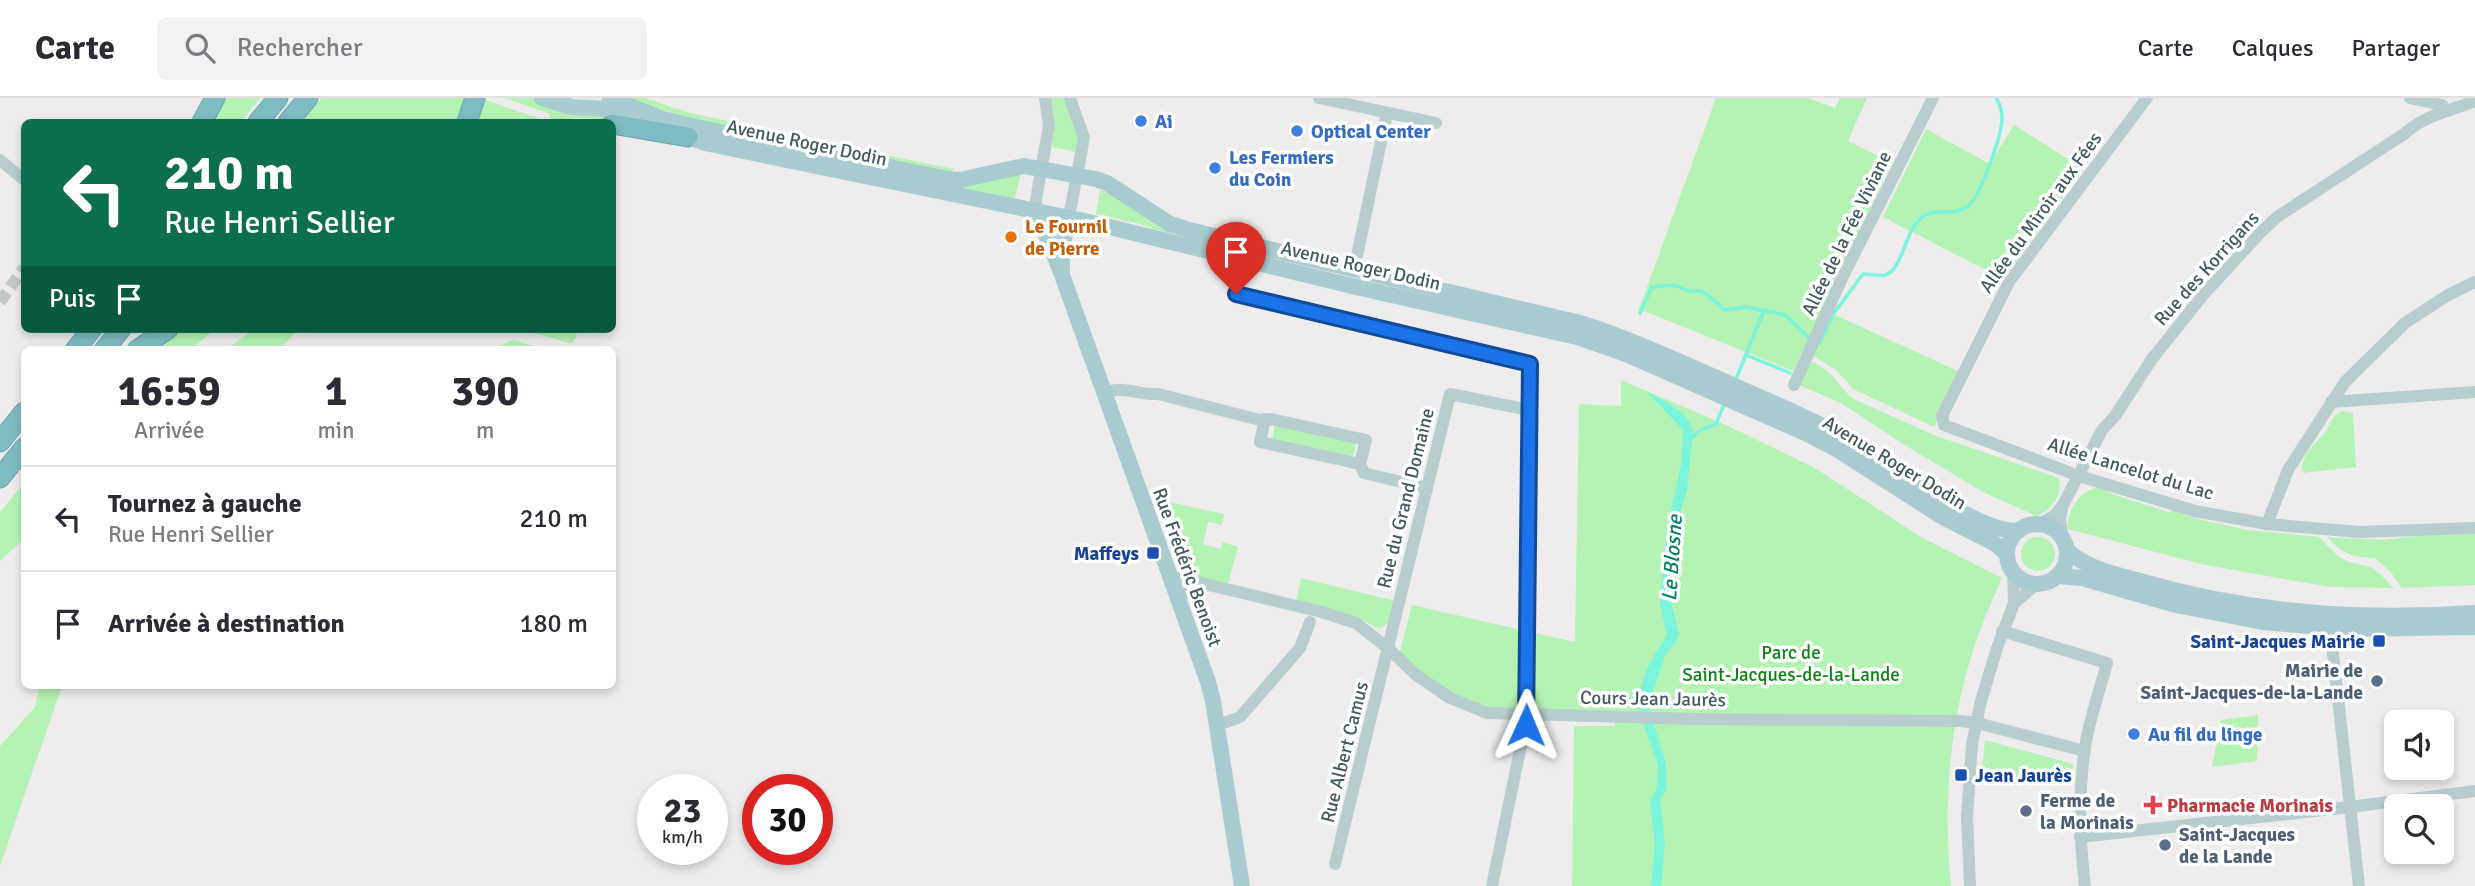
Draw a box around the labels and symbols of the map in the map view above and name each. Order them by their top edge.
place label: Ai [1155,110,1173,134]
marker: Ai [1133,113,1149,129]
street label: Avenue Roger Dodin [725,114,889,172]
place label: Optical Center [1311,120,1431,144]
marker: Optical Center [1289,123,1305,139]
street label: Allée du Miroir aux Fées [1974,127,2107,298]
place label: Les Fermiers du Coin [1229,146,1334,192]
street label: Allée de la Fée Viviane [1797,147,1897,320]
marker: Les Fermiers du Coin [1207,160,1223,176]
street label: Rue des Korrigans [2149,206,2264,331]
place label: Le Fournil de Pierre [1025,215,1108,261]
pin [1206,222,1266,294]
marker: Le Fournil de Pierre [1003,229,1019,245]
street label: Avenue Roger Dodin [1279,236,1443,296]
street label: Rue du Grand Domaine [1372,406,1440,591]
street label: Avenue Roger Dodin [1818,411,1971,515]
street label: Allée Lancelot du Lac [2045,432,2217,506]
street label: Rue Frédéric Benoist [1147,485,1227,650]
water label: Le Blosne [1656,513,1688,602]
place label: Maffeys [1074,542,1139,566]
marker: Maffeys [1145,545,1161,561]
place label: Saint-Jacques Mairie [2190,630,2365,654]
marker: Saint-Jacques Mairie [2371,633,2387,649]
park label: Parc de Saint-Jacques-de-la-Lande [1682,641,1900,687]
place label: Mairie de Saint-Jacques-de-la-Lande [2140,659,2363,705]
marker: Mairie de Saint-Jacques-de-la-Lande [2369,673,2385,689]
street label: Rue Albert Camus [1316,679,1374,825]
street label: Cours Jean Jaurès [1580,686,1726,712]
position arrow [1489,688,1563,762]
place label: Au fil du linge [2148,723,2262,747]
marker: Au fil du linge [2126,726,2142,742]
place label: Jean Jaurès [1975,764,2072,788]
marker: Jean Jaurès [1953,767,1969,783]
speed limit sign: 30 [742,774,833,865]
place label: Ferme de la Morinais [2040,789,2134,835]
place label: Pharmacie Morinais [2167,794,2333,818]
marker: Pharmacie Morinais [2145,797,2161,813]
marker: Ferme de la Morinais [2018,803,2034,819]
place label: Saint-Jacques de la Lande [2179,823,2295,869]
marker: Saint-Jacques de la Lande [2157,837,2173,853]

